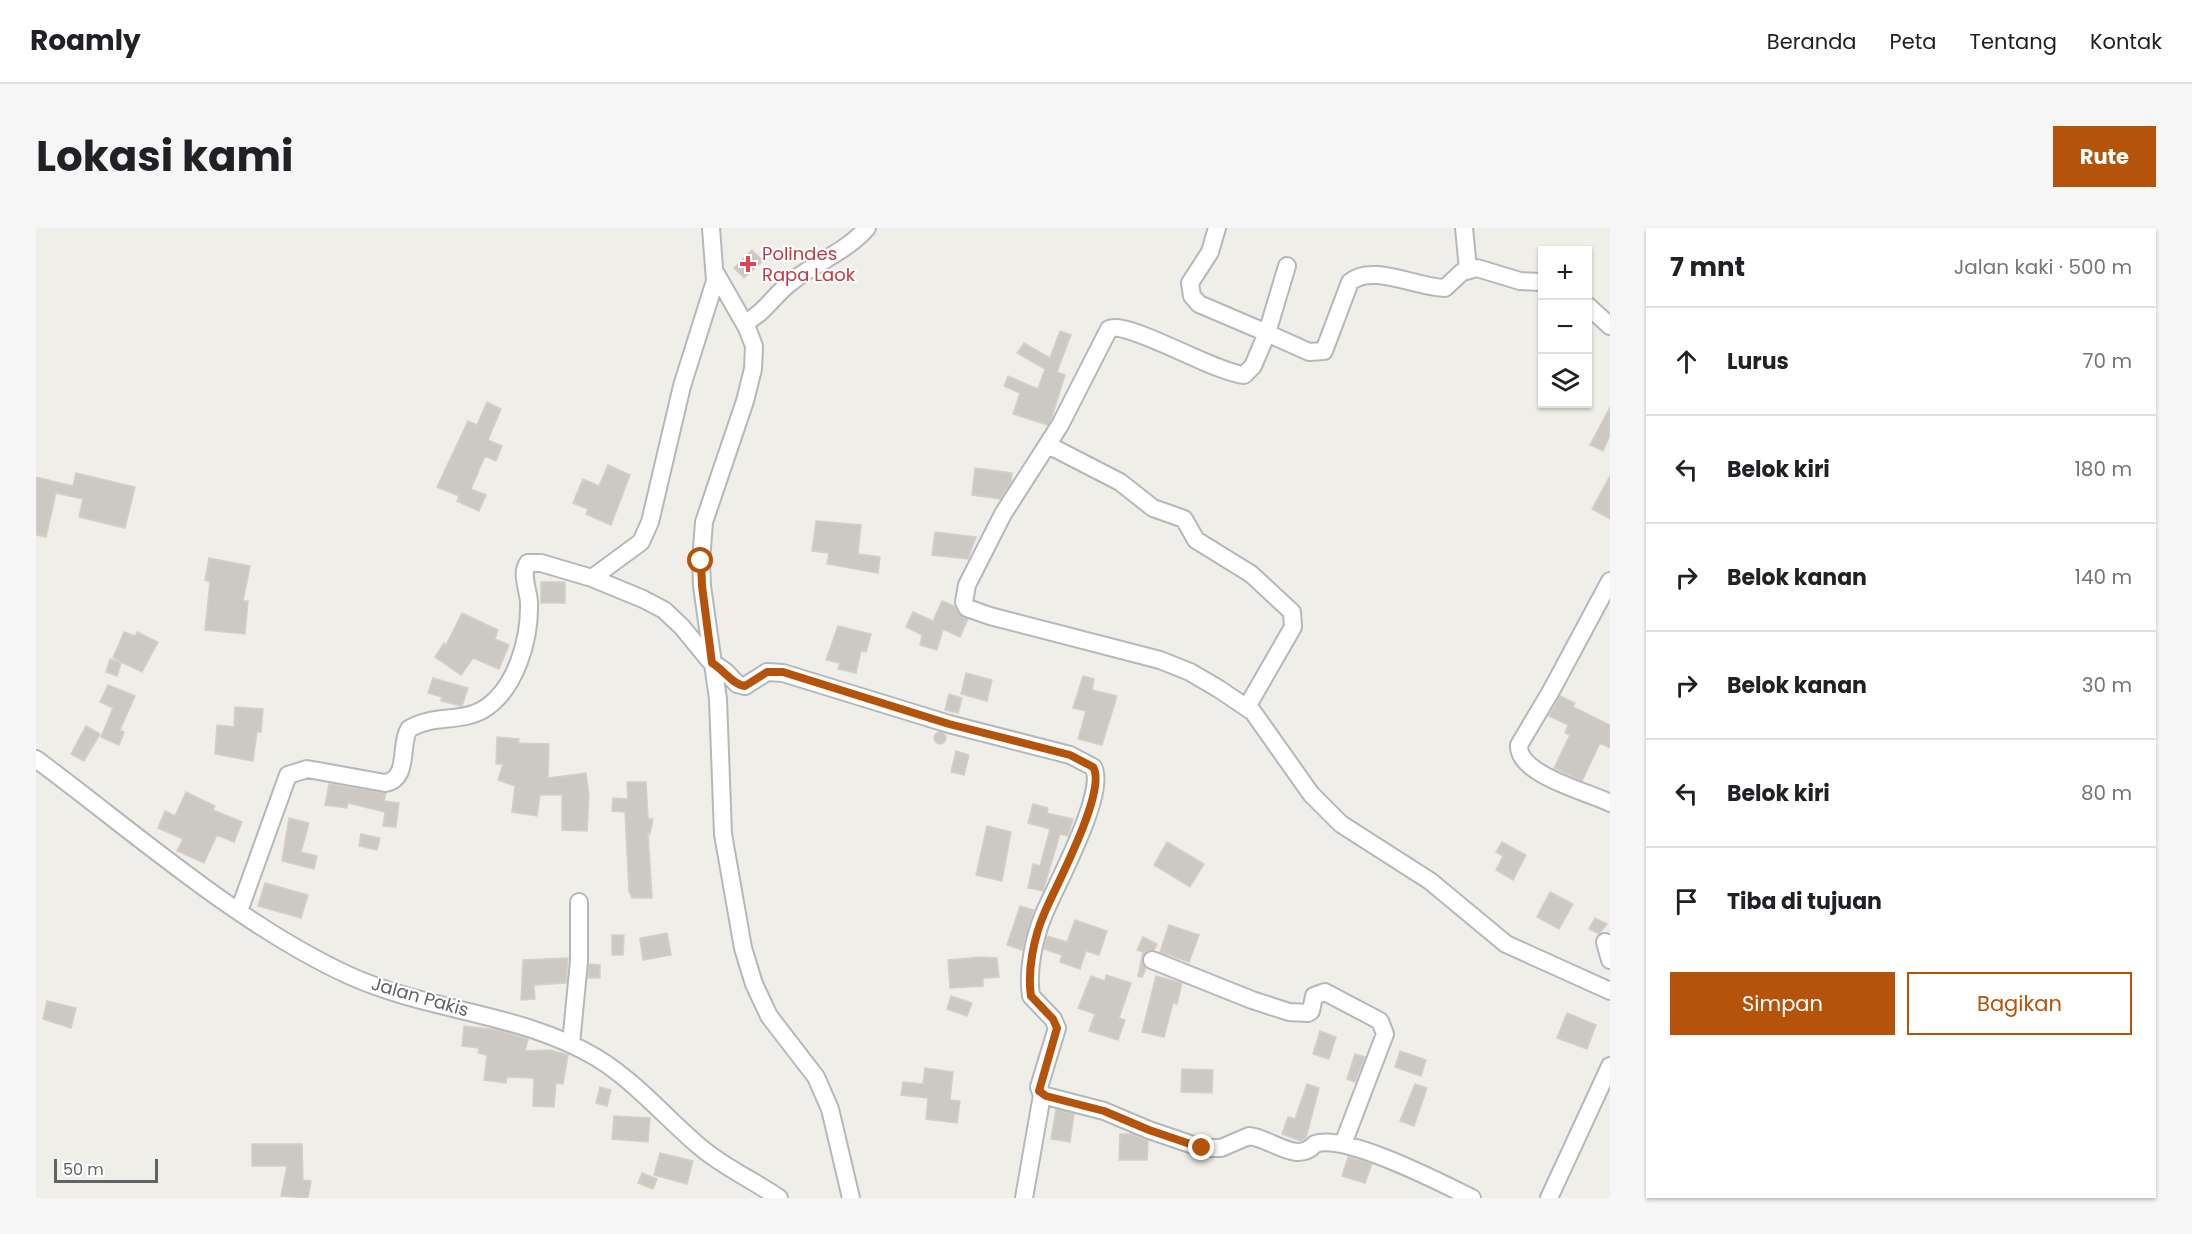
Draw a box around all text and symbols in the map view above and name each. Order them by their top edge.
text: Roamly [30,21,141,60]
text: Beranda [1767,27,1857,56]
text: Peta [1890,27,1937,56]
text: Tentang [1970,27,2057,56]
text: Kontak [2090,27,2162,56]
button: Rute [2053,126,2156,187]
text: Lokasi kami [36,127,293,186]
place label: Polindes Rapa Laok [762,241,856,287]
map controls [1538,246,1592,408]
button: + [1538,246,1592,300]
text: 7 mnt [1670,249,1745,285]
text: Jalan kaki · 500 m [1954,253,2132,281]
marker: Polindes Rapa Laok [739,255,757,273]
button: − [1538,300,1592,354]
icon: ahead [1670,345,1703,378]
text: Lurus [1727,346,1789,377]
text: 70 m [2083,347,2132,375]
button: layers [1538,354,1592,408]
icon: left [1670,453,1703,486]
text: Belok kiri [1727,454,1830,485]
text: 180 m [2074,455,2132,483]
route start [687,547,713,573]
icon: right [1670,561,1703,594]
text: Belok kanan [1727,562,1867,593]
text: 140 m [2075,563,2132,591]
icon: right [1670,669,1703,702]
text: Belok kanan [1727,670,1867,701]
text: 30 m [2082,671,2132,699]
icon: left [1670,777,1703,810]
text: Belok kiri [1727,778,1830,809]
text: 80 m [2081,779,2132,807]
icon: arrive [1670,885,1703,918]
text: Tiba di tujuan [1727,886,1882,917]
street label: Jalan Pakis [368,971,472,1022]
button: Simpan [1670,972,1895,1035]
button: Bagikan [1907,972,2132,1035]
route end [1188,1134,1214,1160]
scale bar [54,1156,158,1184]
text: 50 m [63,1158,104,1181]

